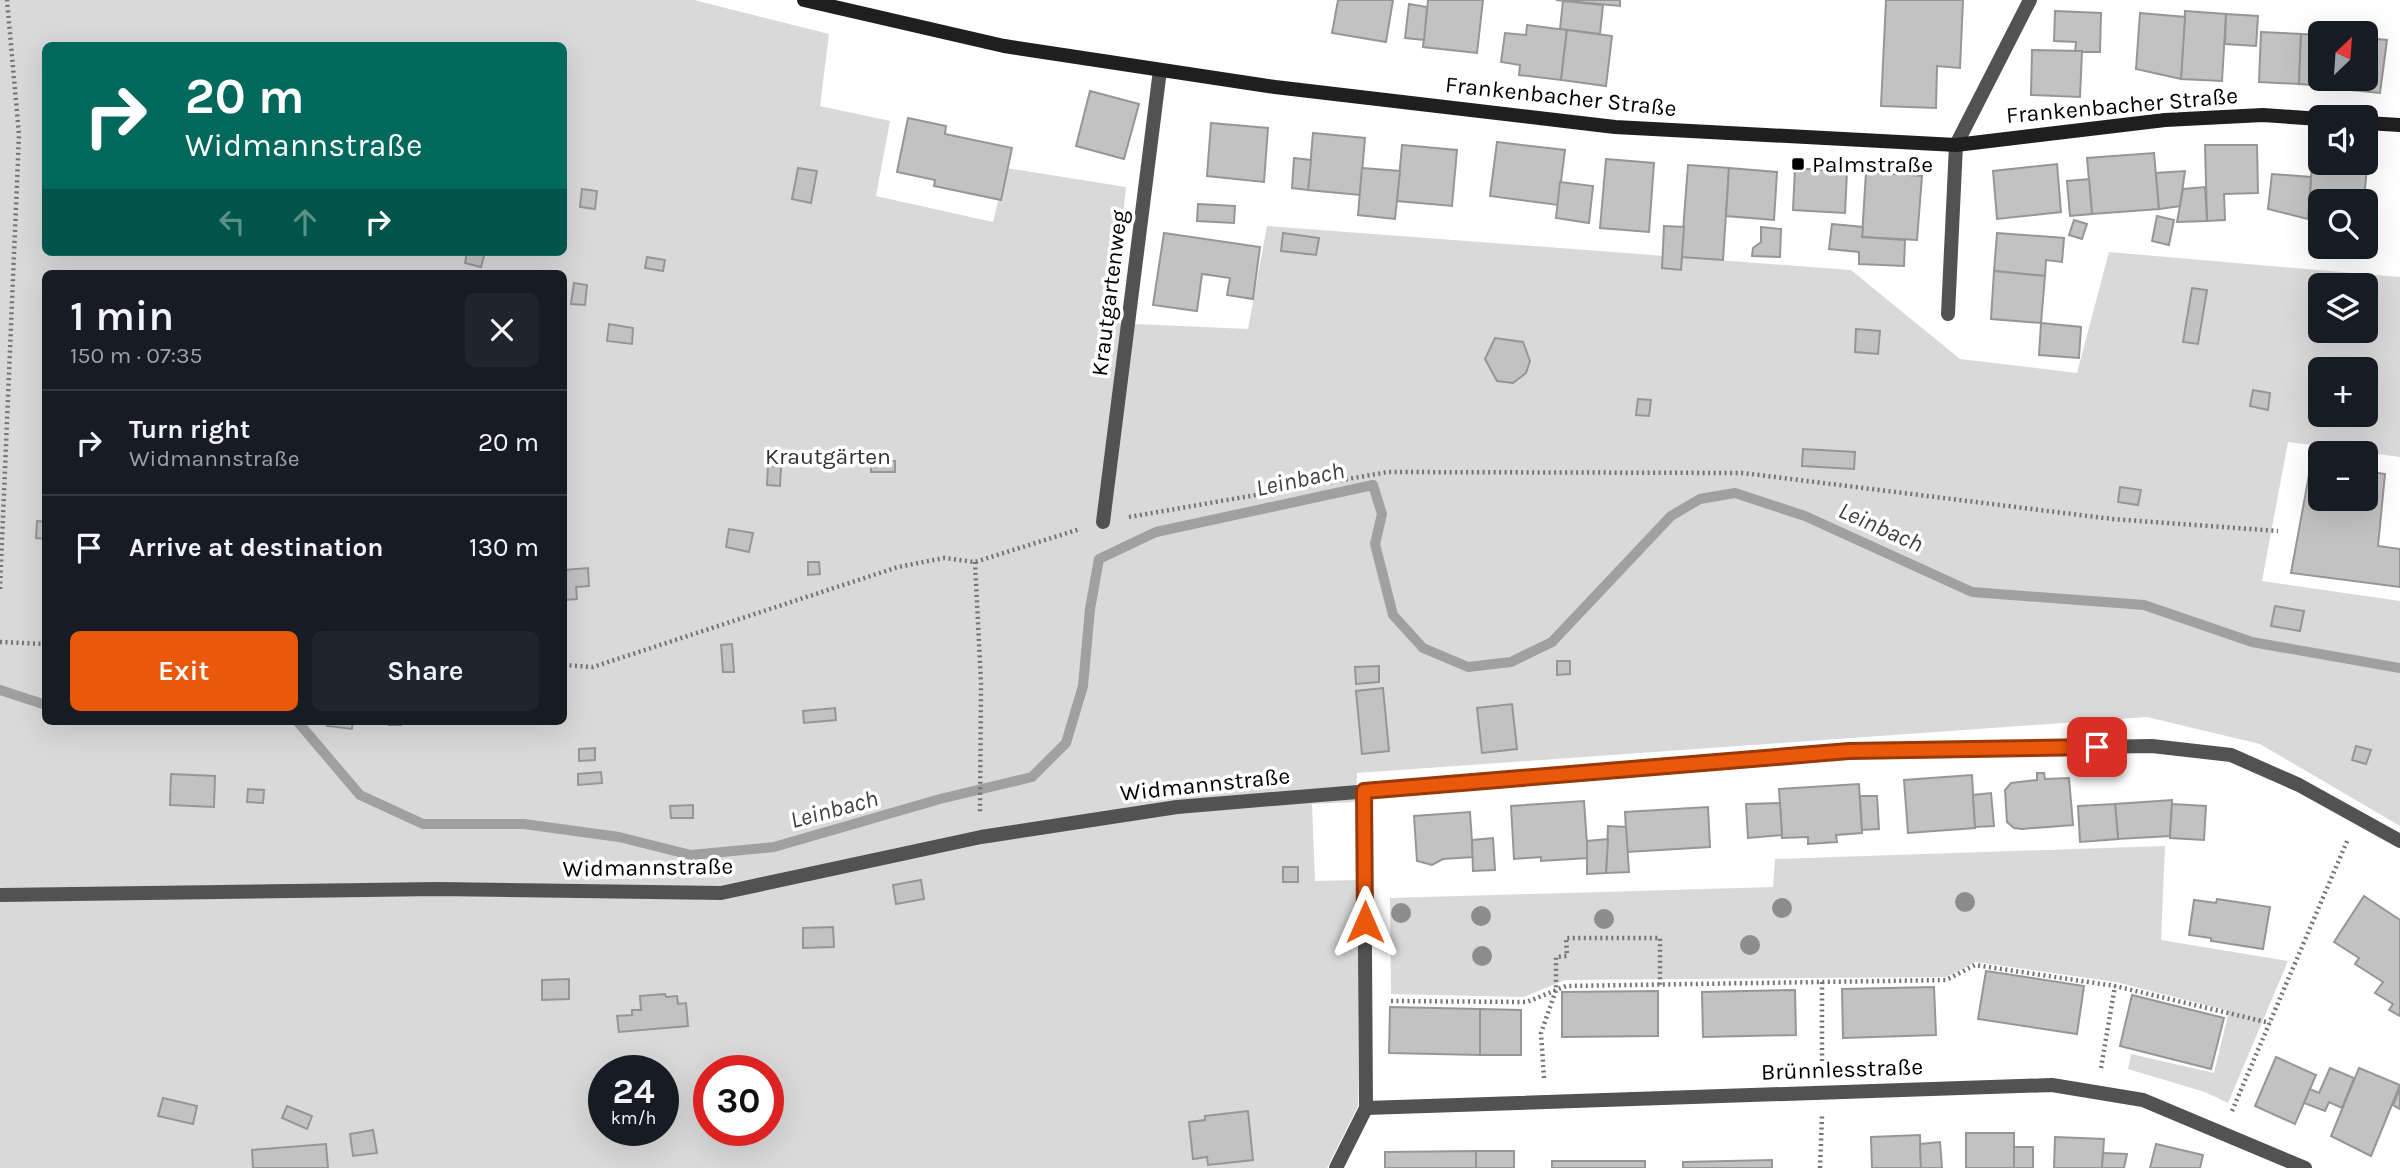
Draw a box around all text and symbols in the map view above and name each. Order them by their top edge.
north arrow [2308,21,2378,91]
map controls [2308,21,2378,511]
text: 20 m [185,68,305,125]
icon: right [70,70,161,161]
street label: Frankenbacher Straße [1444,71,1678,122]
street label: Frankenbacher Straße [2005,82,2239,129]
button: sound [2308,105,2378,175]
text: Widmannstraße [185,127,422,164]
place label: Palmstraße [1812,151,1933,178]
marker: Palmstraße [1790,156,1806,172]
button: search [2308,189,2378,259]
icon: left [213,203,251,241]
icon: ahead [286,203,324,241]
icon: right [359,203,397,241]
street label: Krautgartenweg [1086,208,1133,378]
button: layers [2308,273,2378,343]
text: 1 min [70,291,174,341]
button: close [465,293,539,367]
text: 150 m · 07:35 [70,342,203,369]
button: + [2308,357,2378,427]
text: Turn right [129,414,250,445]
icon: right [70,424,108,462]
text: 20 m [478,427,539,458]
button: − [2308,441,2378,511]
park label: Krautgärten [765,443,891,470]
text: Widmannstraße [129,445,300,472]
water label: Leinbach [1253,456,1347,502]
water label: Leinbach [1834,496,1928,558]
icon: arrive [70,529,108,567]
text: Arrive at destination [129,532,383,563]
text: 130 m [469,532,539,563]
button: Exit [70,631,298,711]
button: Share [312,631,539,711]
pin [2067,717,2127,777]
icon: arrive [2078,728,2116,766]
street label: Widmannstraße [1119,762,1291,807]
water label: Leinbach [787,784,881,834]
street label: Widmannstraße [562,853,734,882]
position arrow [1328,885,1402,959]
street label: Brünnlesstraße [1760,1053,1924,1086]
speed limit sign: 30 [693,1055,784,1146]
text: 24 [613,1071,655,1112]
text: km/h [611,1107,656,1129]

